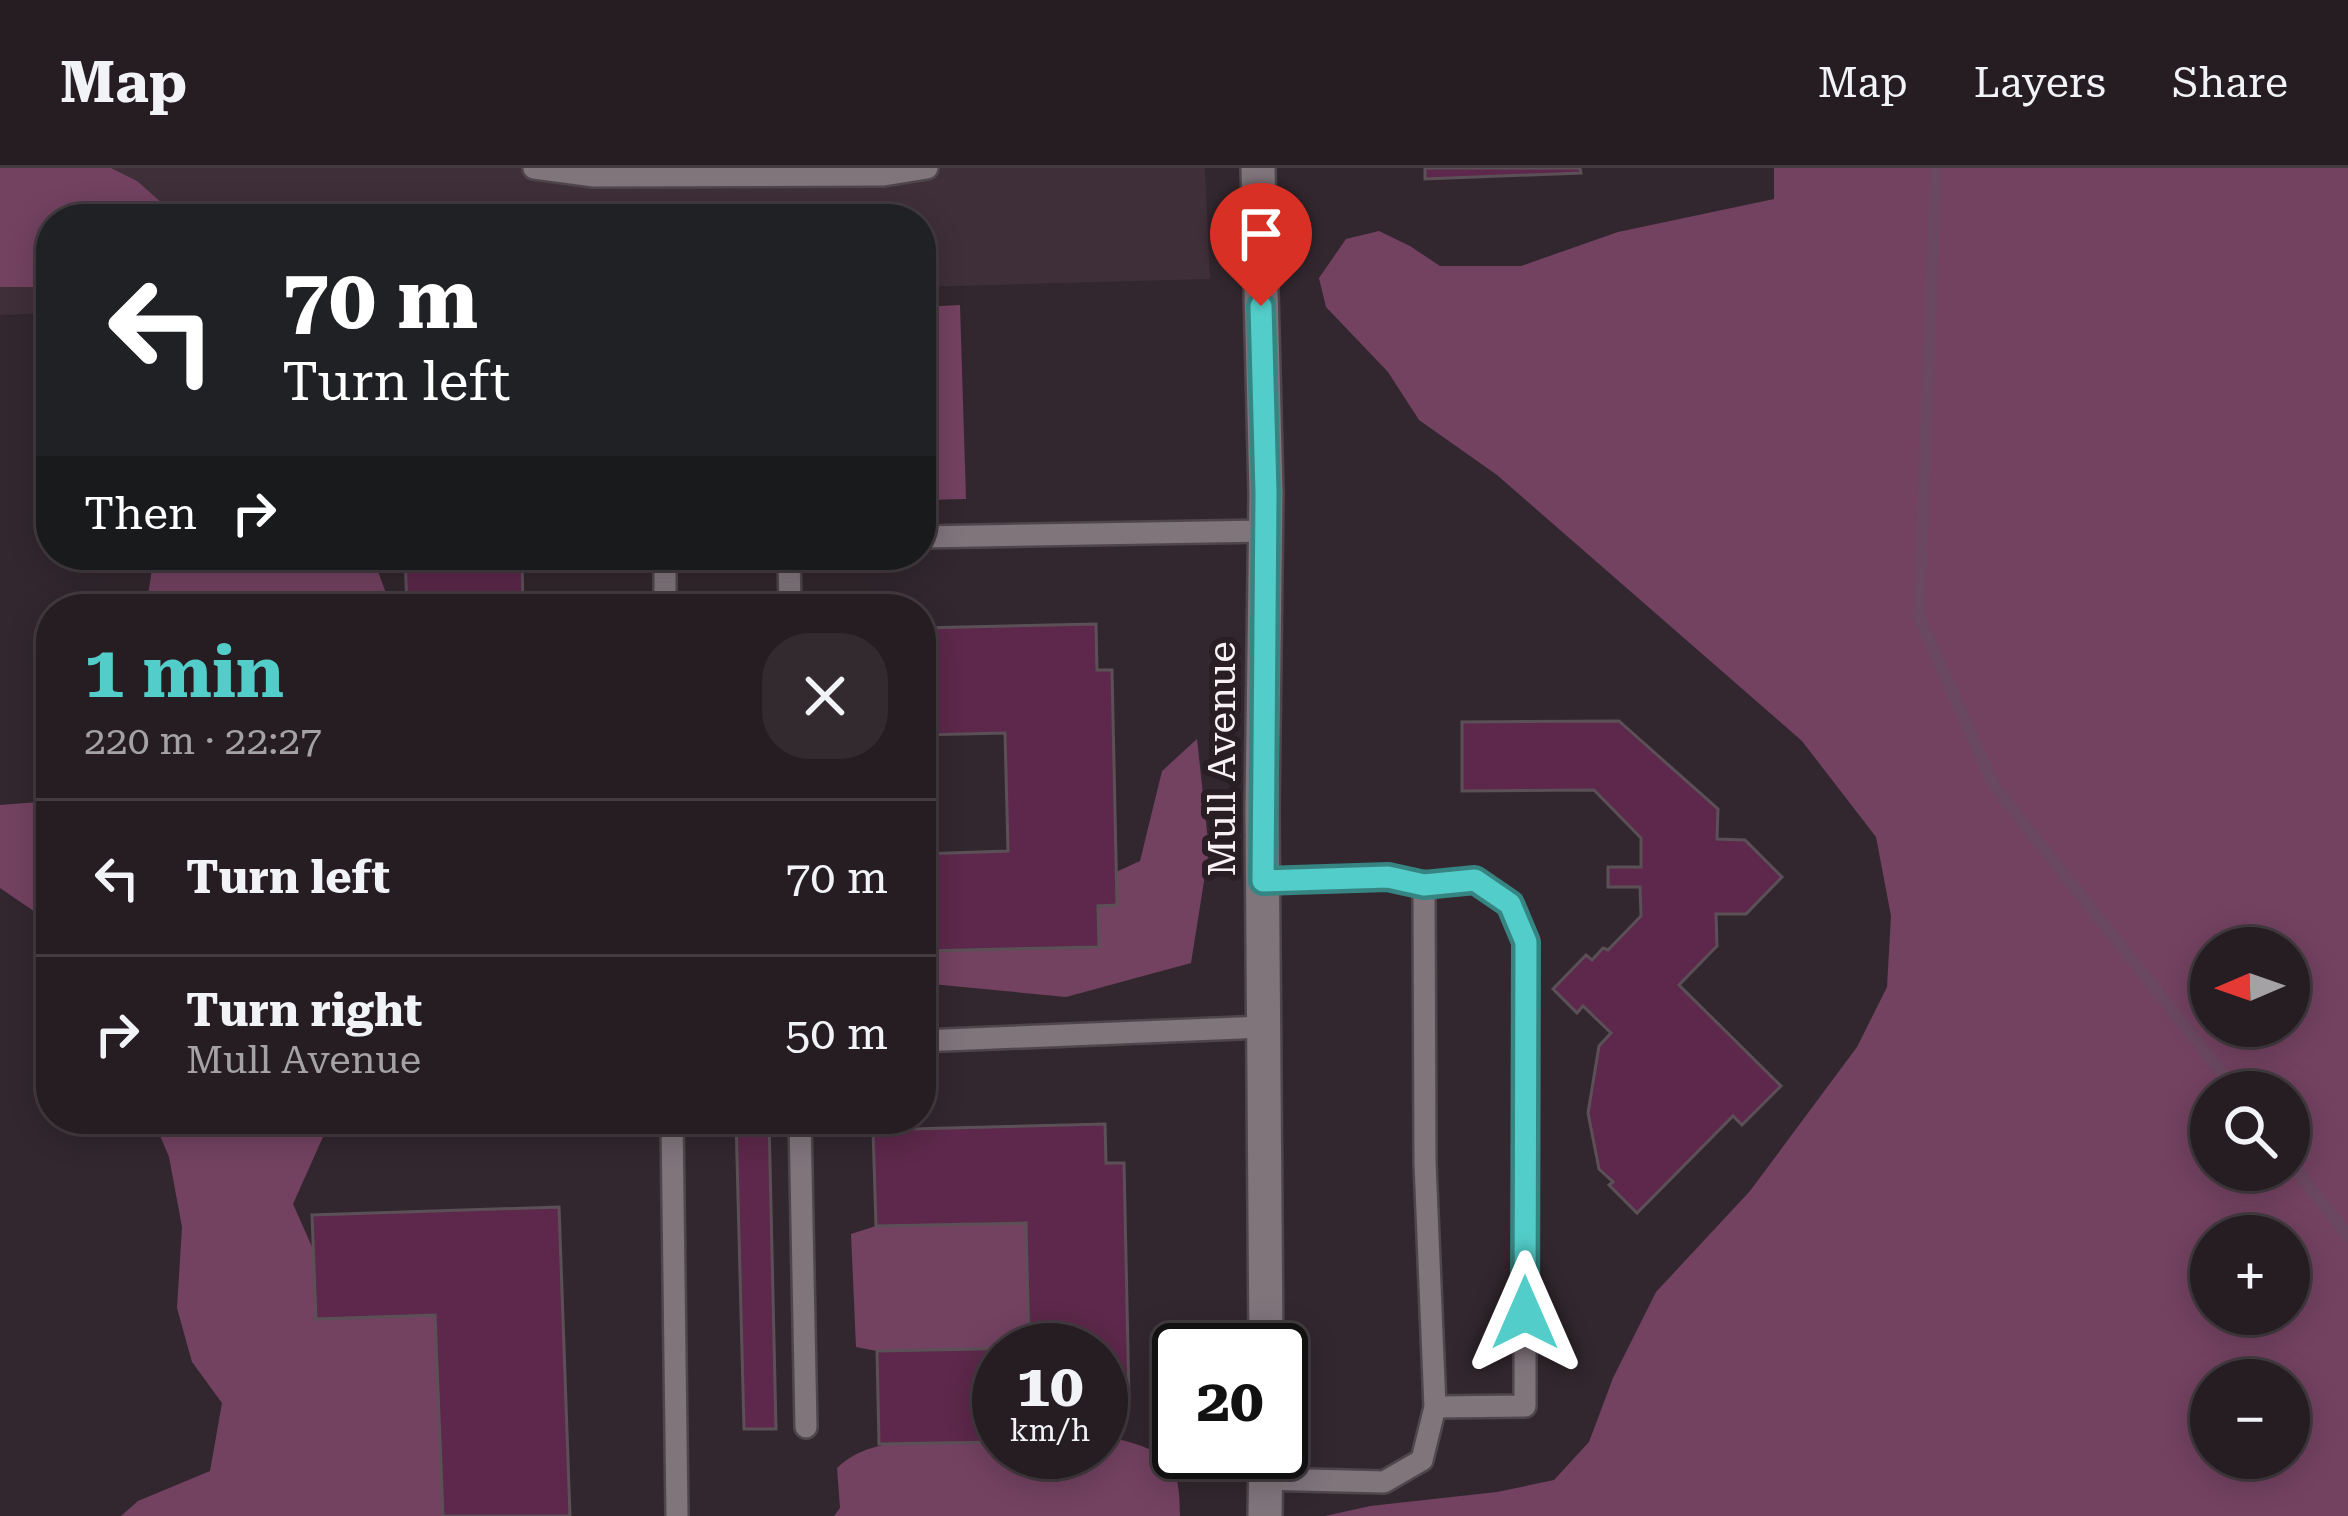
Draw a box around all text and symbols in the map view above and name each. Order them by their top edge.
text: Map [60,49,187,116]
text: Map [1818,58,1908,107]
text: Layers [1974,58,2106,107]
text: Share [2172,58,2288,107]
pin [1210,183,1312,306]
icon: arrive [1228,201,1294,267]
text: 70 m [282,250,478,348]
icon: left [84,252,240,408]
text: Turn left [282,350,510,413]
icon: right [221,480,287,546]
text: Then [84,487,197,540]
text: 1 min [84,630,284,715]
button: close [762,633,888,759]
street label: Mull Avenue [1199,641,1245,877]
text: 220 m · 22:27 [84,718,322,764]
icon: left [84,845,150,911]
text: Turn left [186,851,390,904]
text: 70 m [785,851,888,904]
north arrow [2190,927,2310,1047]
map controls [2190,927,2310,1479]
text: Turn right [186,984,422,1037]
icon: right [84,1001,150,1067]
text: 50 m [785,1007,888,1060]
text: Mull Avenue [186,1037,421,1083]
button: search [2190,1071,2310,1191]
button: + [2190,1215,2310,1335]
position arrow [1462,1250,1588,1376]
speed limit sign: 20 [1152,1323,1308,1479]
text: 10 [1016,1350,1084,1421]
button: − [2190,1359,2310,1479]
text: km/h [1010,1413,1090,1448]

